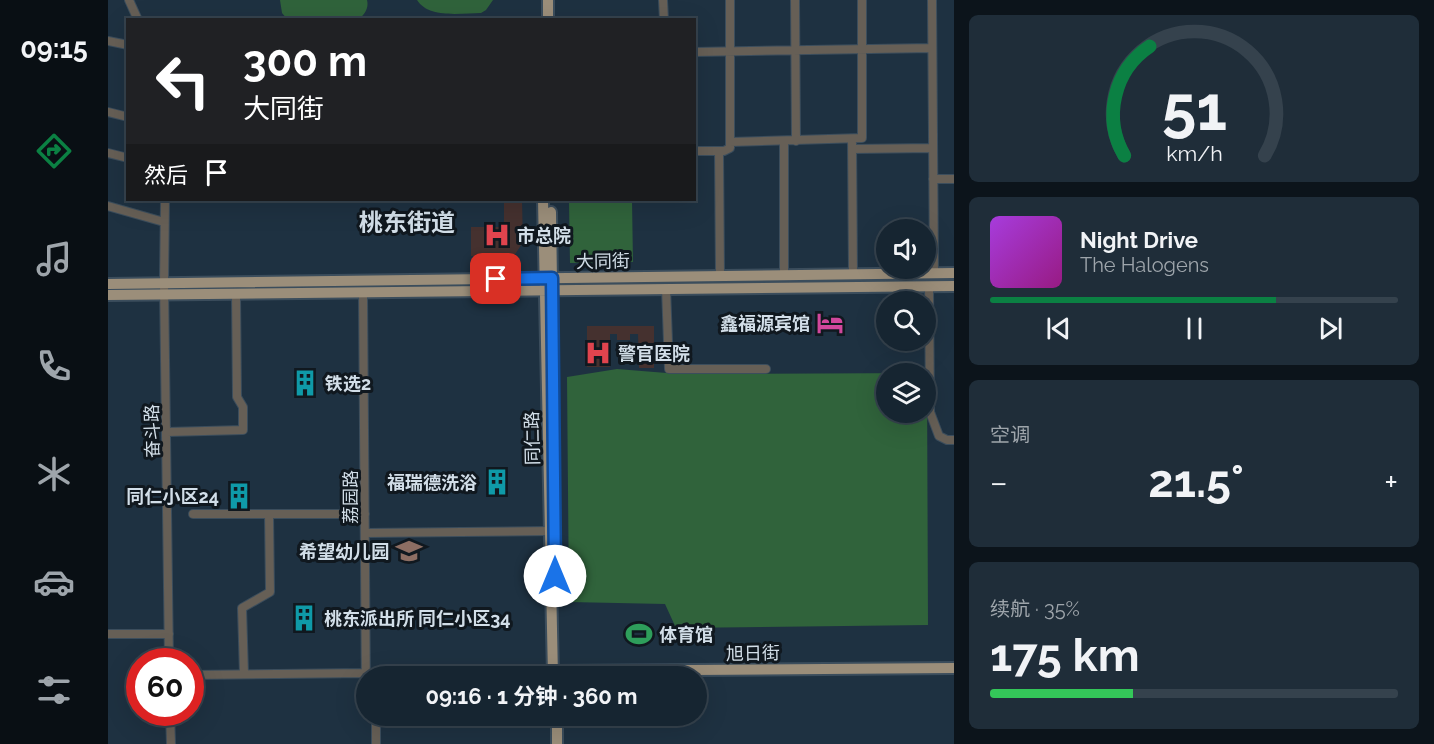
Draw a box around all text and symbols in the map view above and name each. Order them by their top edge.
text: 09:15 [20,33,88,64]
text: 300 m [243,37,367,86]
icon: left [144,42,222,120]
text: 51 [1161,71,1227,145]
text: 大同街 [243,93,324,124]
icon: directions [33,130,75,172]
text: km/h [1166,141,1222,166]
icon: arrive [200,156,233,189]
text: 然后 [144,162,188,188]
district label: 桃东街道 [359,208,455,237]
map controls [876,219,936,423]
button: sound [876,219,936,279]
hospital icon: 市总院 [482,220,512,250]
place label: 市总院 [517,225,571,246]
text: Night Drive [1080,227,1198,253]
icon: music [33,238,75,280]
street label: 大同街 [576,250,630,272]
pin [470,253,521,304]
text: The Halogens [1080,253,1209,277]
icon: arrive [479,262,512,295]
button: search [876,291,936,351]
hotel icon: 鑫福源宾馆 [815,308,845,338]
icon: previous [1042,312,1075,345]
icon: pause [1178,312,1211,345]
icon: next [1314,312,1347,345]
place label: 鑫福源宾馆 [720,313,810,334]
hospital icon: 警官医院 [583,338,613,368]
place label: 警官医院 [618,343,690,364]
icon: phone [33,345,75,387]
button: layers [876,363,936,423]
building icon: 铁选2 [290,368,320,398]
place label: 铁选2 [325,373,371,394]
street label: 奋斗路 [141,404,163,458]
street label: 同仁路 [521,411,543,465]
text: 空调 [990,423,1030,447]
icon: climate [33,453,75,495]
text: 21.5° [1148,455,1244,508]
text: − [990,463,1008,502]
text: + [1384,463,1398,502]
building icon: 福瑞德洗浴 [482,467,512,497]
street label: 荔园路 [340,470,361,524]
place label: 福瑞德洗浴 [387,472,477,493]
building icon: 同仁小区24 [224,481,254,511]
place label: 同仁小区24 [127,486,219,507]
school or university icon: 希望幼儿园 [394,536,424,566]
place label: 希望幼儿园 [299,541,389,562]
position arrow [523,544,587,608]
icon: car [33,561,75,603]
text: 续航 · 35% [990,597,1080,621]
building icon: 桃东派出所 同仁小区34 [289,603,319,633]
place label: 桃东派出所 同仁小区34 [324,608,511,629]
sports icon: 体育馆 [624,619,654,649]
place label: 体育馆 [659,624,713,645]
text: 175 km [990,629,1140,682]
street label: 旭日街 [726,642,780,664]
speed limit sign: 60 [126,648,204,726]
icon: filters [33,669,75,711]
text: 09:16 · 1 分钟 · 360 m [425,683,638,709]

